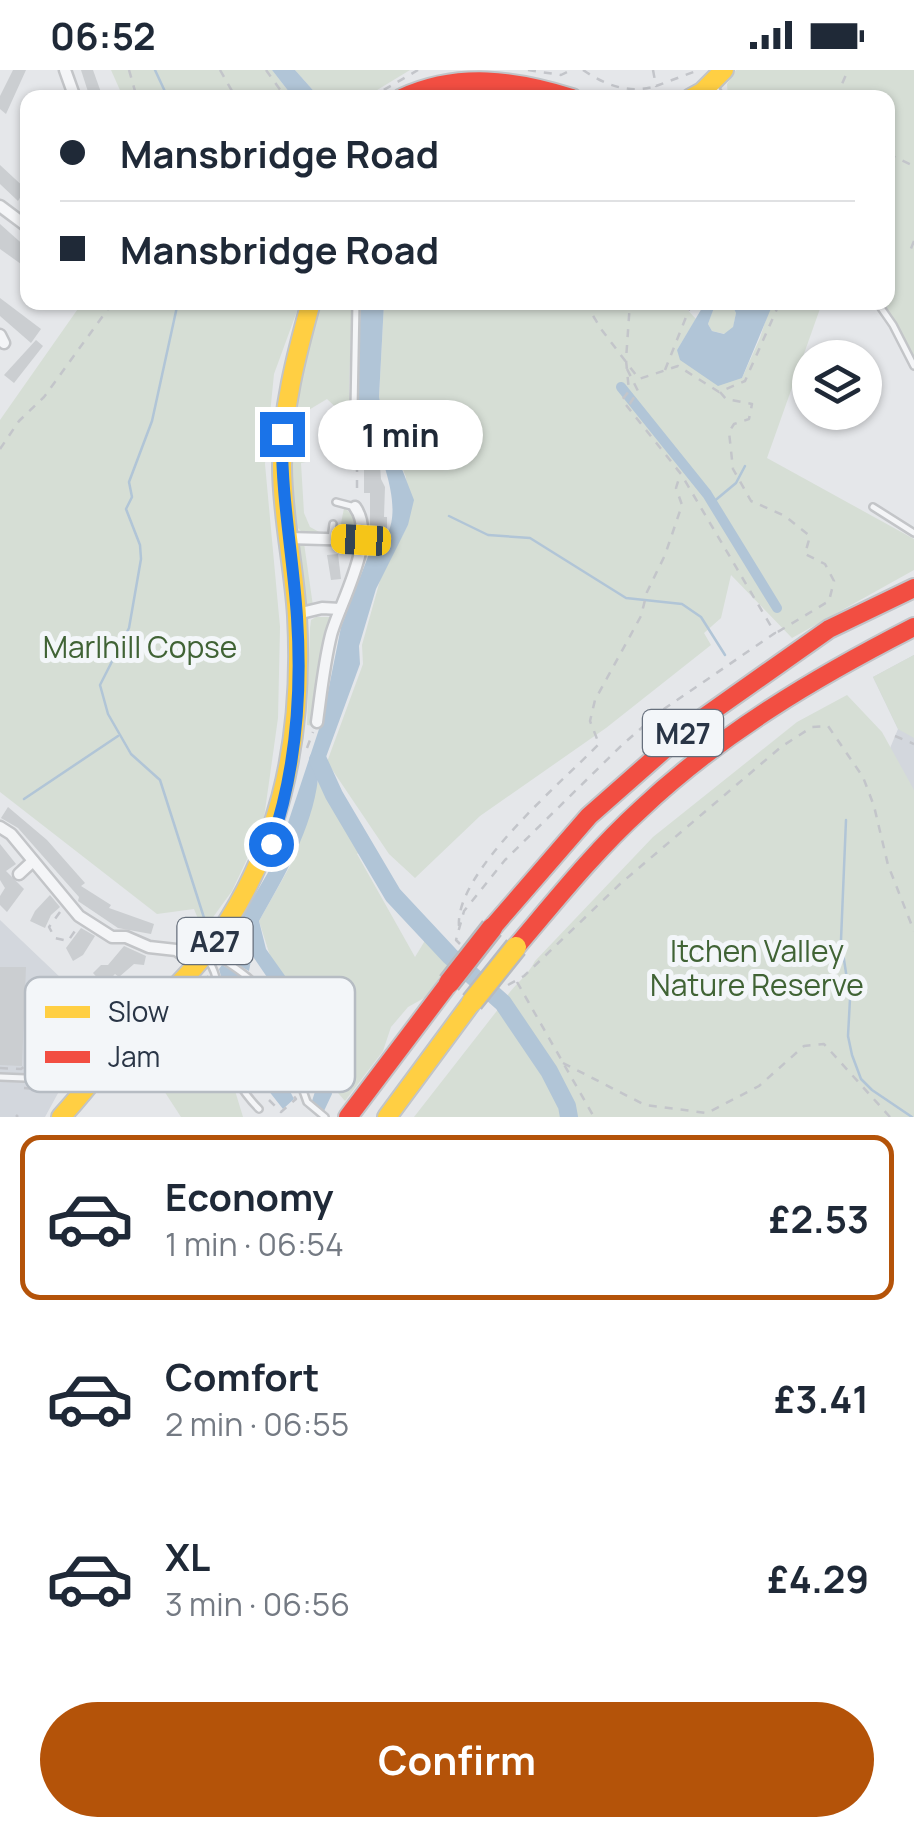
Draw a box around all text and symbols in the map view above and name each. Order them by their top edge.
text: 06:52 [50,9,156,61]
text: Mansbridge Road [120,127,439,179]
text: Mansbridge Road [120,223,439,275]
map controls [792,340,882,430]
button: layers [792,340,882,430]
callout: 1 min [317,399,482,469]
route end [260,412,305,457]
text: 1 min [361,413,440,457]
car [330,523,392,557]
park label: Marlhill Copse [43,626,237,667]
road number: M27 [643,710,723,756]
route start [249,822,294,867]
road number: A27 [178,918,252,964]
park label: Itchen Valley Nature Reserve [650,930,864,1005]
legend [25,977,355,1092]
text: Slow [108,992,169,1030]
text: Jam [108,1037,160,1075]
text: Economy [165,1170,334,1222]
icon: car [45,1173,135,1263]
text: £2.53 [769,1192,869,1244]
text: 1 min · 06:54 [165,1222,344,1266]
text: Comfort [165,1350,319,1402]
icon: car [45,1353,135,1443]
text: £3.41 [774,1372,869,1424]
text: 2 min · 06:55 [165,1402,349,1446]
text: XL [165,1530,210,1582]
icon: car [45,1533,135,1623]
text: £4.29 [767,1552,869,1604]
text: 3 min · 06:56 [165,1582,350,1626]
button: Confirm [40,1702,874,1817]

